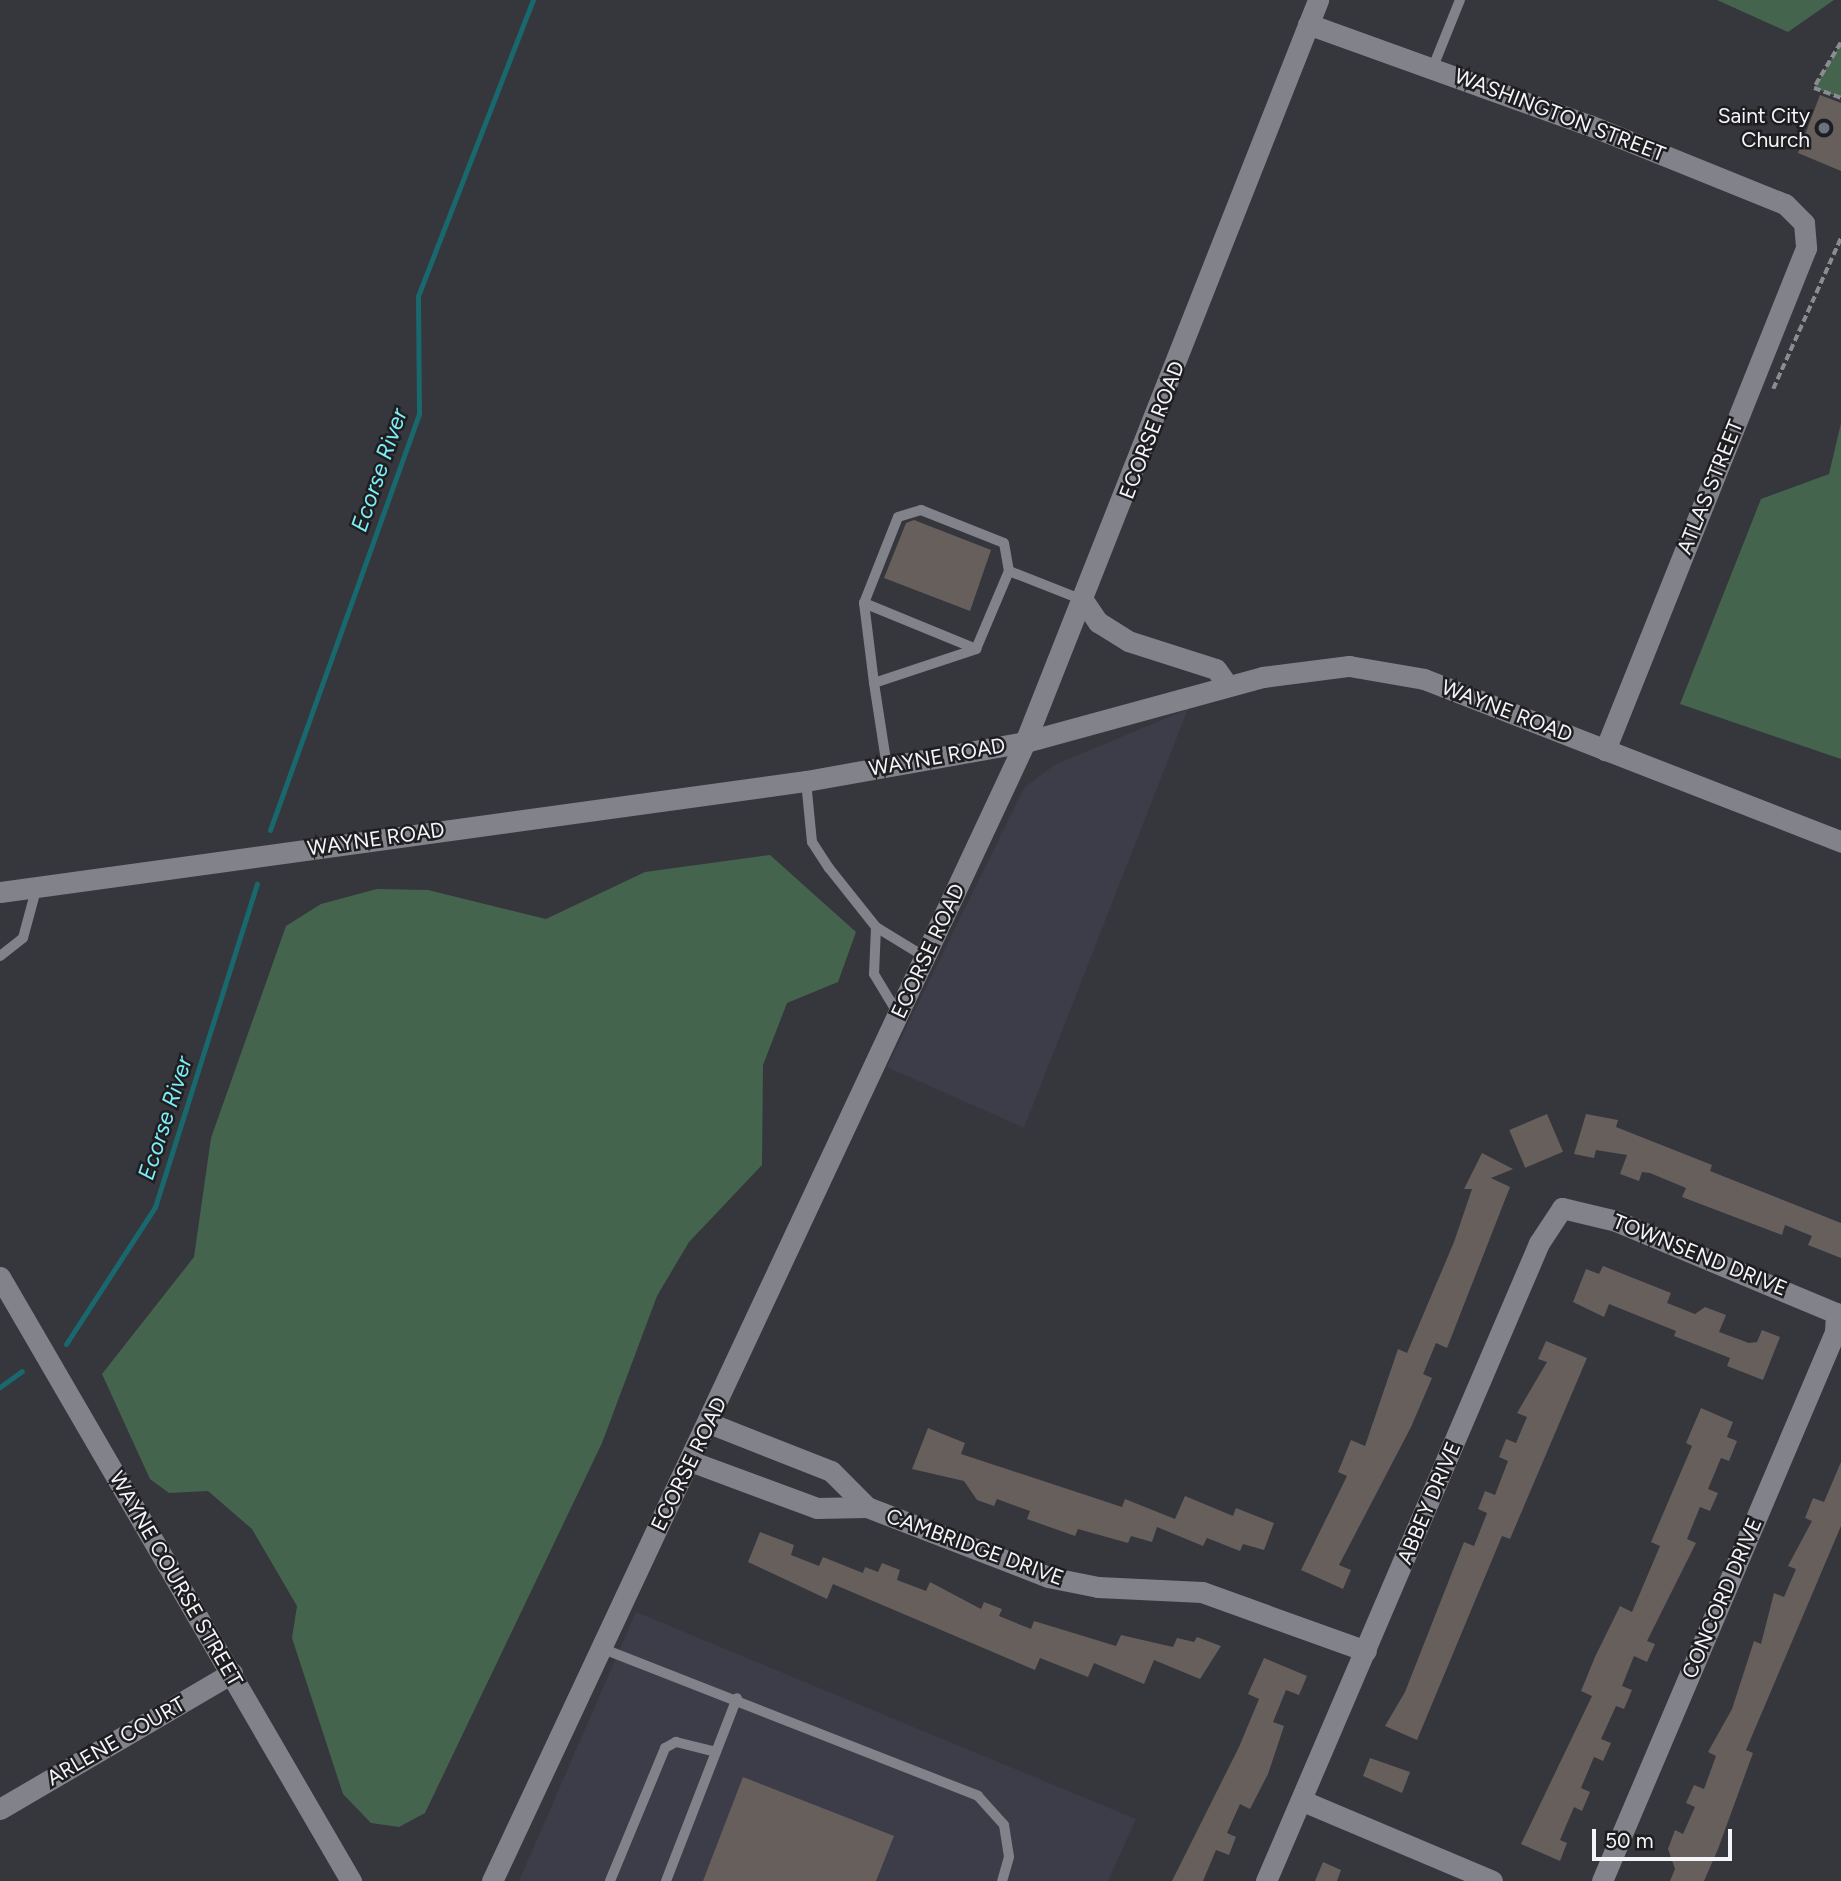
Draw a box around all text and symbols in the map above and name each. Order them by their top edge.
street label: WASHINGTON STREET [1451,63,1669,167]
place label: Saint City Church [1718,103,1810,153]
marker: Saint City Church [1816,120,1832,136]
street label: ECORSE ROAD [1114,358,1190,502]
water label: Ecorse River [345,405,413,535]
street label: ATLAS STREET [1672,416,1748,558]
street label: WAYNE ROAD [1438,674,1576,748]
street label: WAYNE ROAD [867,733,1007,781]
street label: WAYNE ROAD [306,817,446,861]
street label: ECORSE ROAD [886,880,970,1022]
water label: Ecorse River [132,1053,198,1183]
street label: TOWNSEND DRIVE [1609,1209,1791,1301]
street label: ECORSE ROAD [646,1393,732,1535]
street label: ABBEY DRIVE [1392,1438,1466,1568]
street label: WAYNE COURSE STREET [104,1467,248,1691]
street label: CAMBRIDGE DRIVE [883,1503,1067,1591]
street label: CONCORD DRIVE [1677,1514,1767,1682]
street label: ARLENE COURT [42,1691,190,1791]
scale bar [1596,1814,1736,1858]
text: 50 m [1605,1828,1654,1853]

